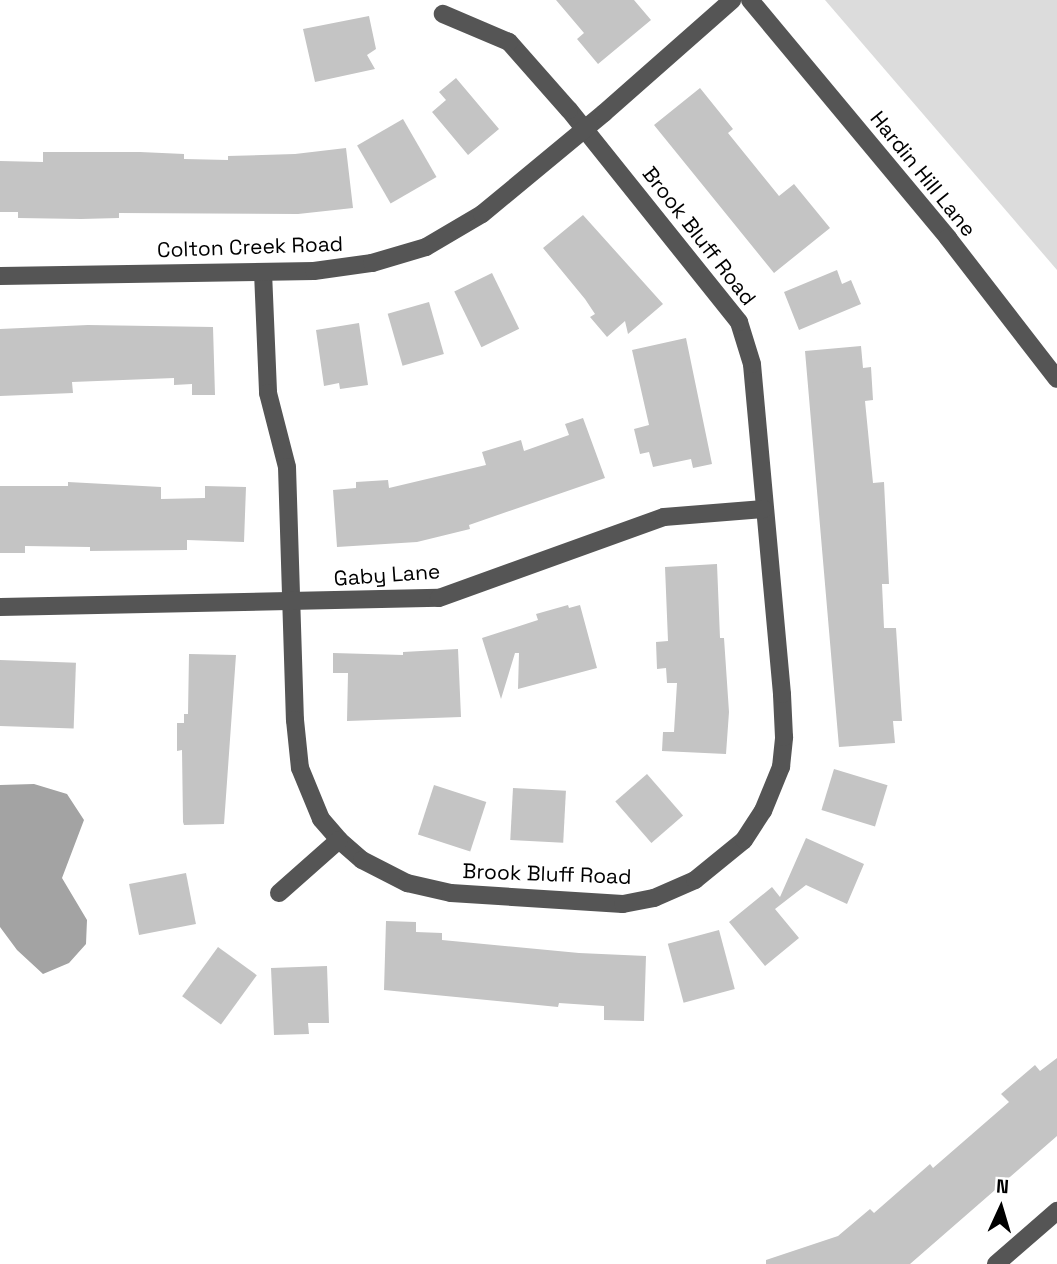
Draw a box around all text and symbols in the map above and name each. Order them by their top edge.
street label: Hardin Hill Lane [865,106,981,242]
street label: Brook Bluff Road [637,162,761,310]
street label: Colton Creek Road [156,231,344,263]
street label: Gaby Lane [333,559,441,591]
street label: Brook Bluff Road [462,858,632,890]
north arrow [966,1173,1036,1243]
text: N [995,1174,1010,1199]

